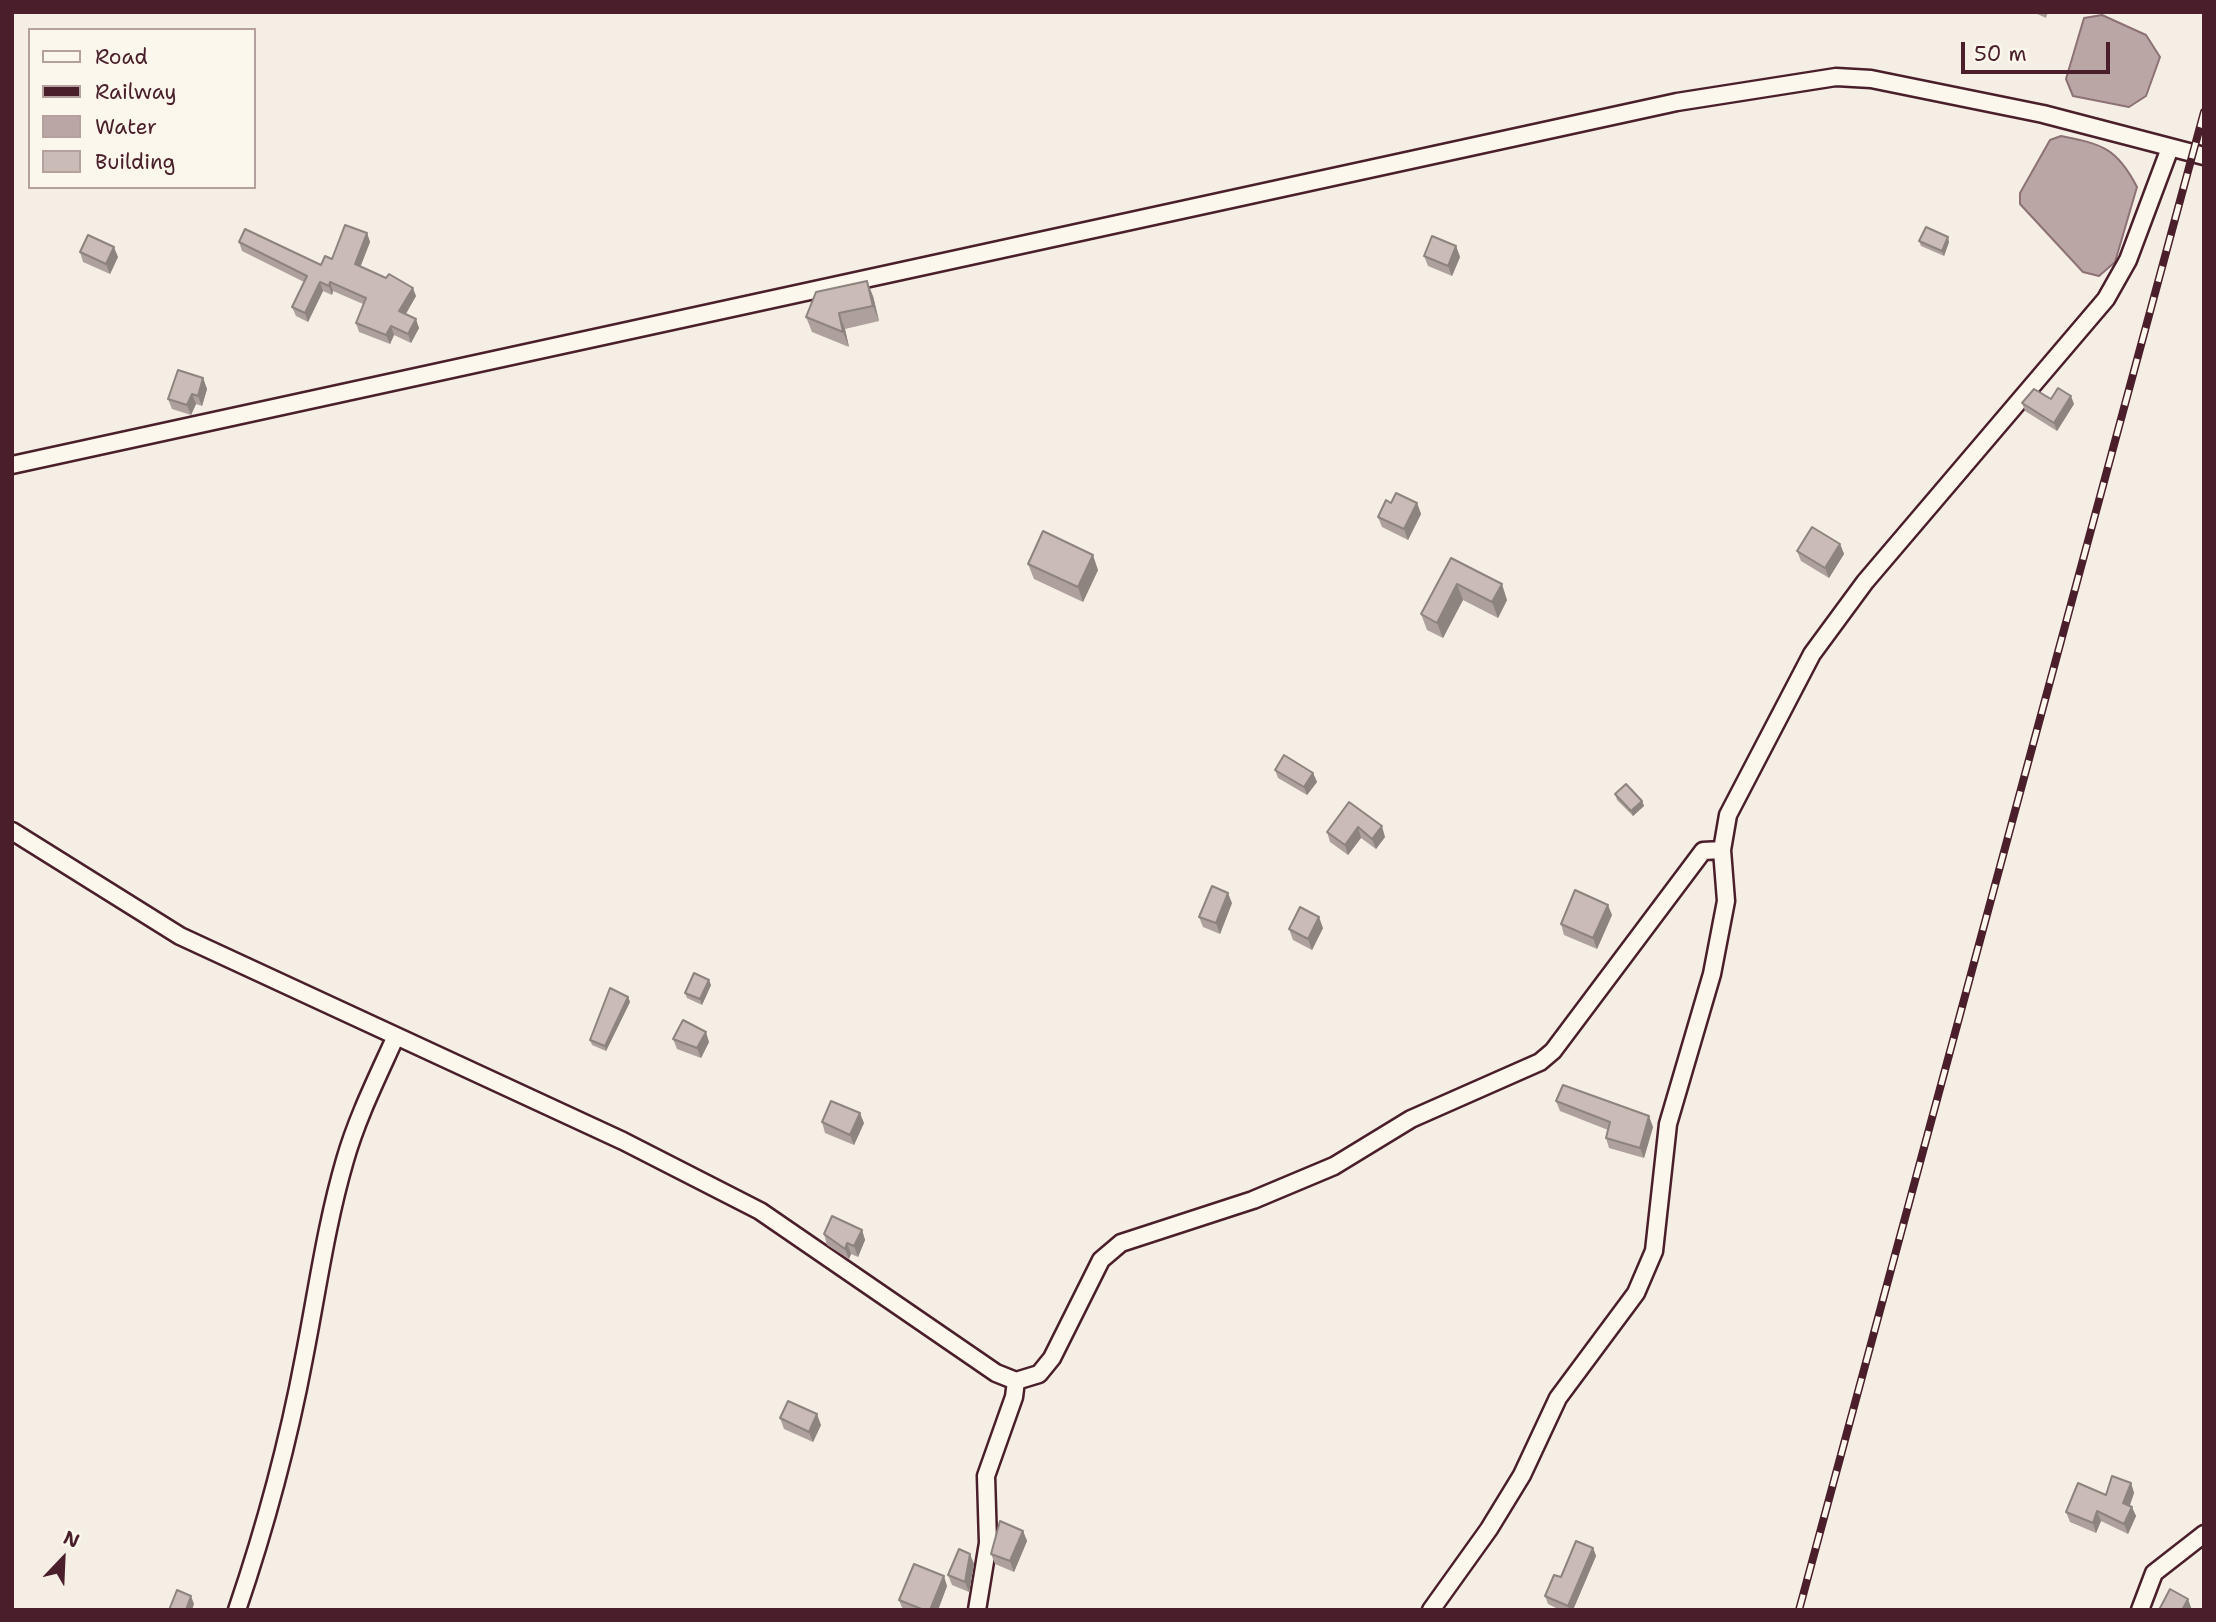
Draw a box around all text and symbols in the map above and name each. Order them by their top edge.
legend [28,28,256,189]
scale bar [1964,28,2113,72]
text: 50 m [1974,40,2027,68]
text: Road [95,43,148,71]
text: Railway [95,78,177,106]
text: Water [95,113,157,141]
text: Building [95,148,175,176]
north arrow [28,1524,98,1594]
text: N [60,1525,83,1554]

